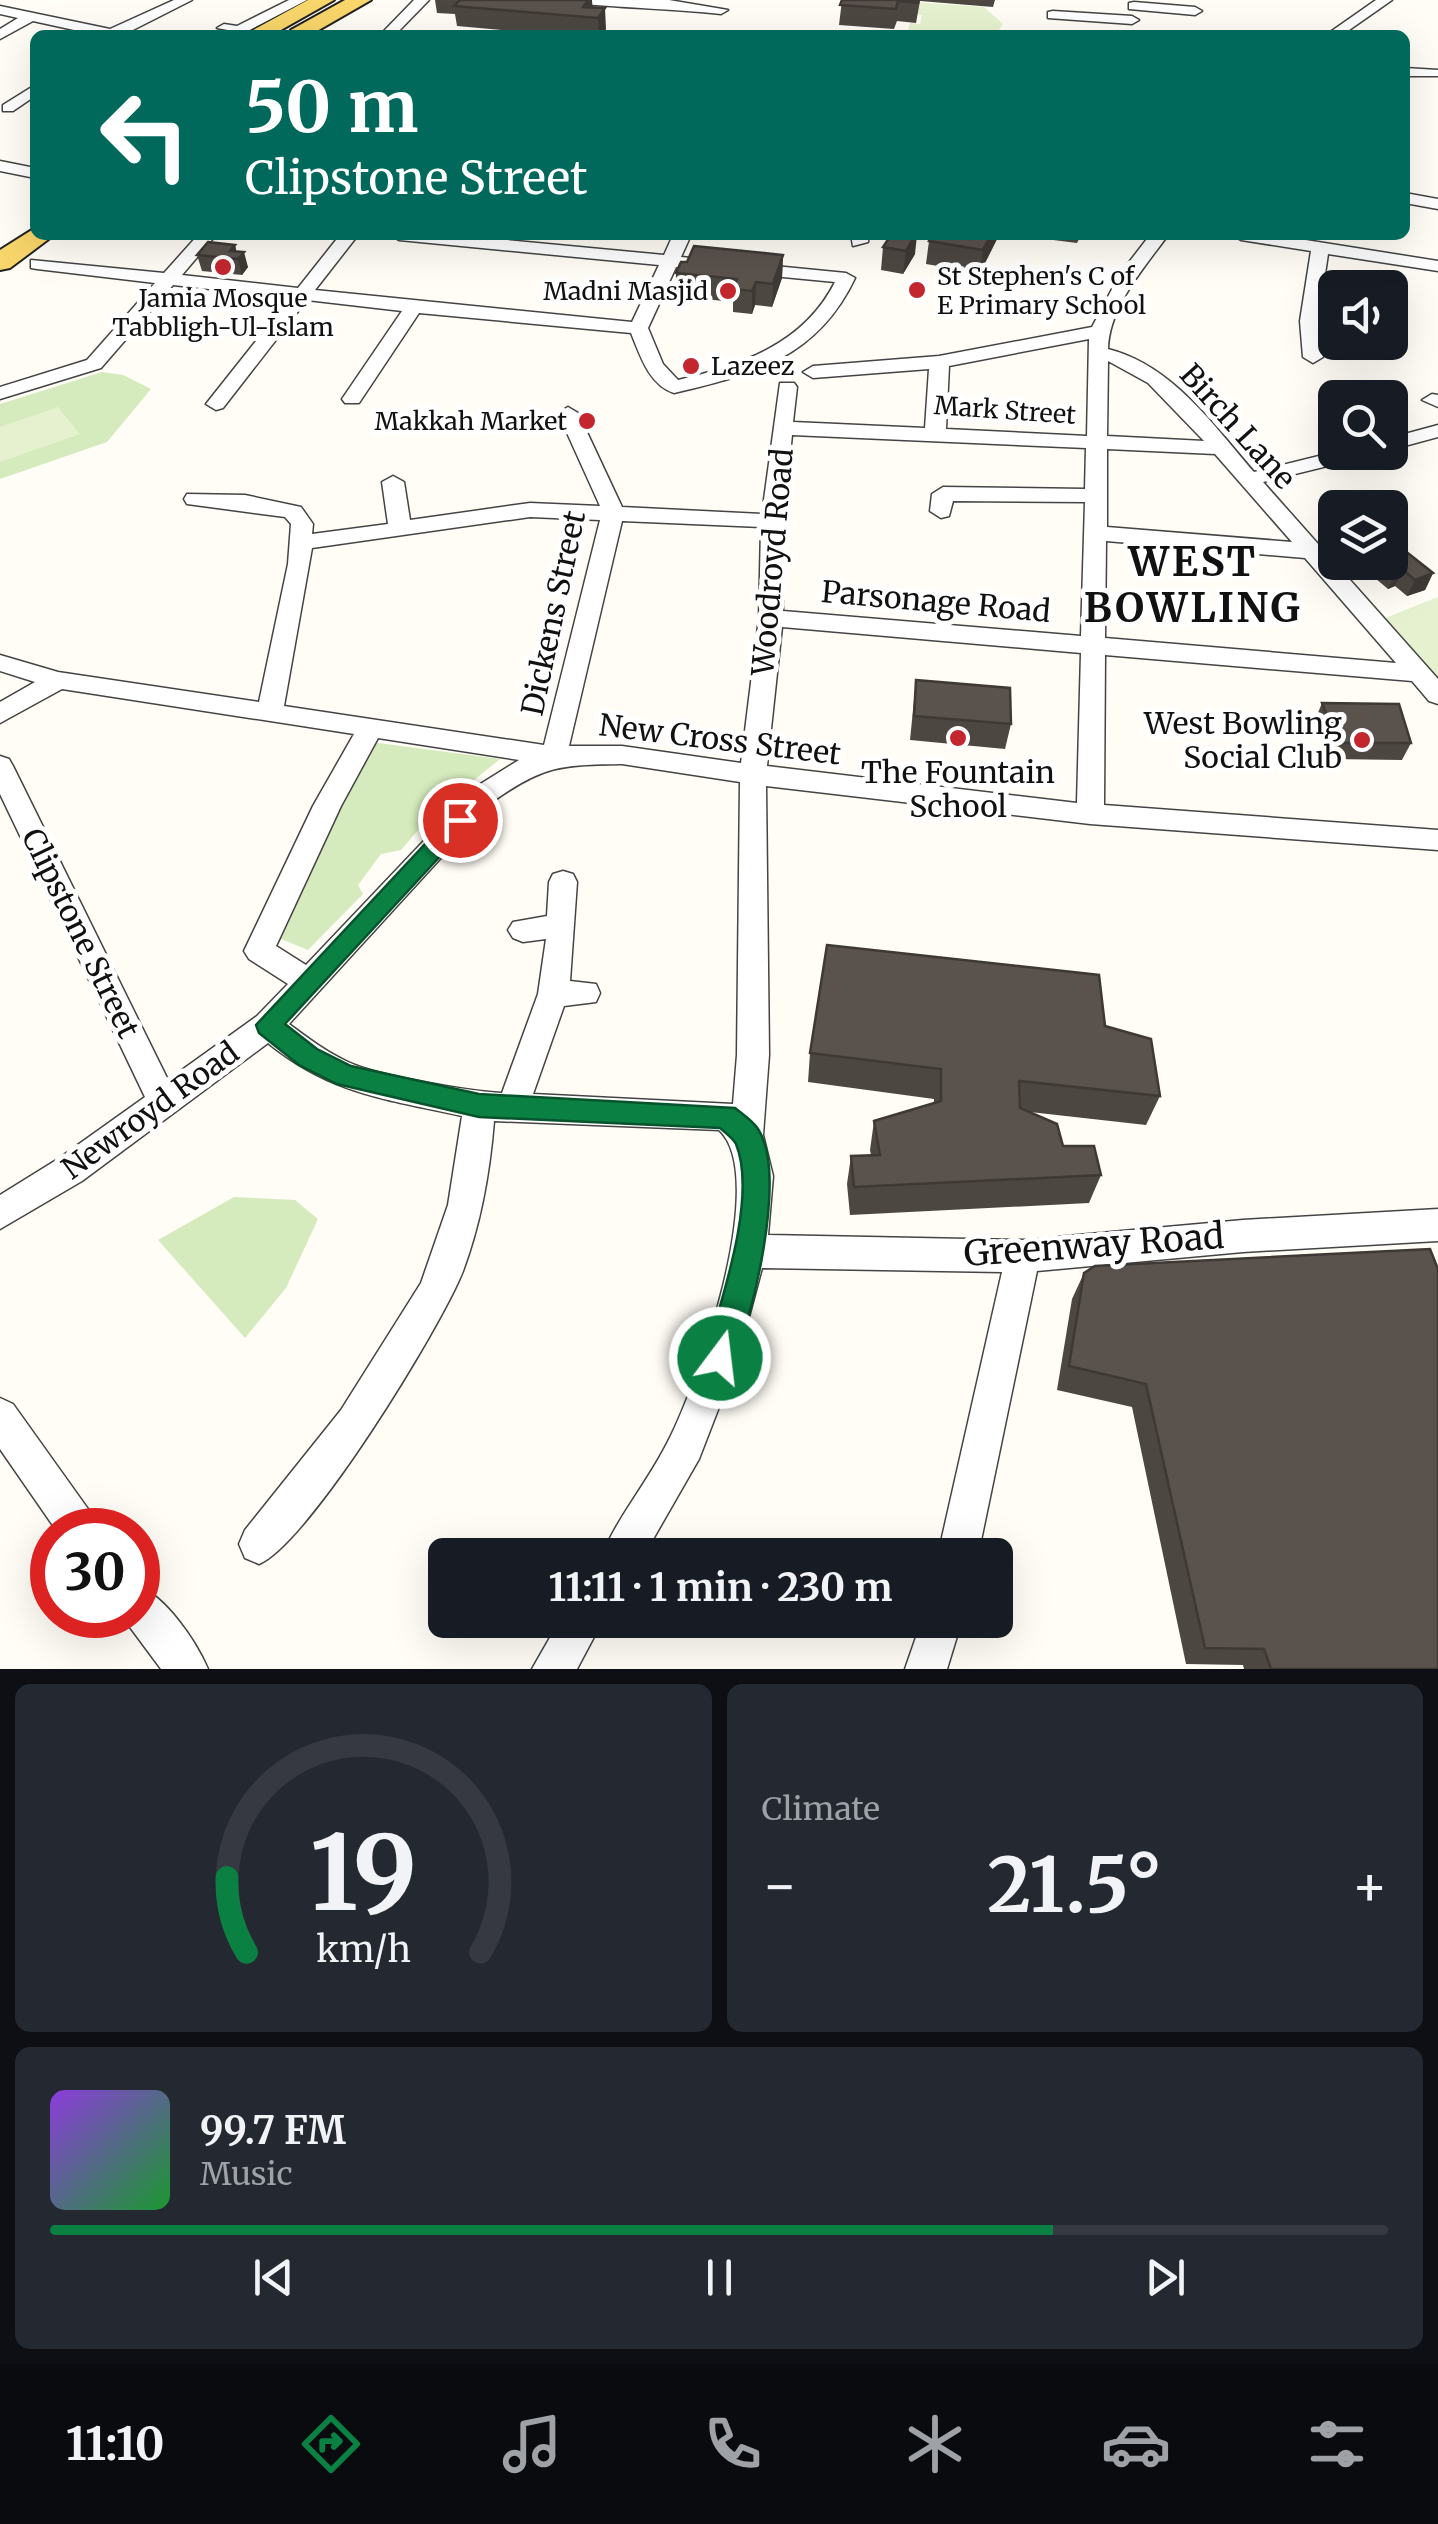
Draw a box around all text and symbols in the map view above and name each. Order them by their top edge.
text: 50 m [245,63,418,151]
icon: left [80,70,210,200]
text: Clipstone Street [245,150,588,206]
marker: Jamia Mosque Tabbligh-Ul-Islam [212,256,234,278]
place label: St Stephen's C of E Primary School [937,260,1146,321]
map controls [1318,270,1408,580]
button: sound [1318,270,1408,360]
place label: Madni Masjid [543,275,708,307]
marker: St Stephen's C of E Primary School [906,279,928,301]
marker: Madni Masjid [717,280,739,302]
place label: Jamia Mosque Tabbligh-Ul-Islam [112,282,334,343]
place label: Lazeez [711,350,794,382]
marker: Lazeez [680,355,702,377]
street label: Birch Lane [1172,356,1304,496]
button: search [1318,380,1408,470]
street label: Mark Street [933,389,1077,431]
place label: Makkah Market [375,405,567,437]
marker: Makkah Market [576,410,598,432]
street label: Woodroyd Road [743,447,801,678]
button: layers [1318,490,1408,580]
street label: Dickens Street [513,507,593,719]
district label: WEST BOWLING [1084,537,1302,633]
street label: Parsonage Road [820,572,1052,630]
place label: West Bowling Social Club [1143,704,1342,776]
street label: New Cross Street [597,705,843,773]
marker: The Fountain School [947,727,969,749]
marker: West Bowling Social Club [1351,729,1373,751]
place label: The Fountain School [861,753,1055,825]
pin [418,778,503,863]
icon: arrive [433,793,488,848]
street label: Clipstone Street [14,822,148,1044]
street label: Newroyd Road [54,1033,246,1187]
street label: Greenway Road [962,1214,1226,1276]
position arrow [668,1306,772,1410]
speed limit sign: 30 [30,1508,160,1638]
text: 11:11 · 1 min · 230 m [549,1564,892,1611]
text: Climate [762,1789,880,1829]
text: 19 [310,1808,417,1938]
text: 21.5° [987,1838,1162,1932]
text: − [762,1851,798,1920]
text: + [1351,1851,1388,1920]
text: km/h [316,1927,411,1972]
text: 99.7 FM [200,2107,346,2154]
text: Music [200,2154,293,2194]
icon: previous [246,2250,301,2305]
icon: pause [692,2250,747,2305]
icon: next [1138,2250,1193,2305]
icon: directions [296,2409,366,2479]
icon: music [497,2409,567,2479]
icon: phone [698,2409,768,2479]
icon: climate [900,2409,970,2479]
icon: car [1101,2409,1171,2479]
icon: filters [1302,2409,1372,2479]
text: 11:10 [66,2416,164,2472]

